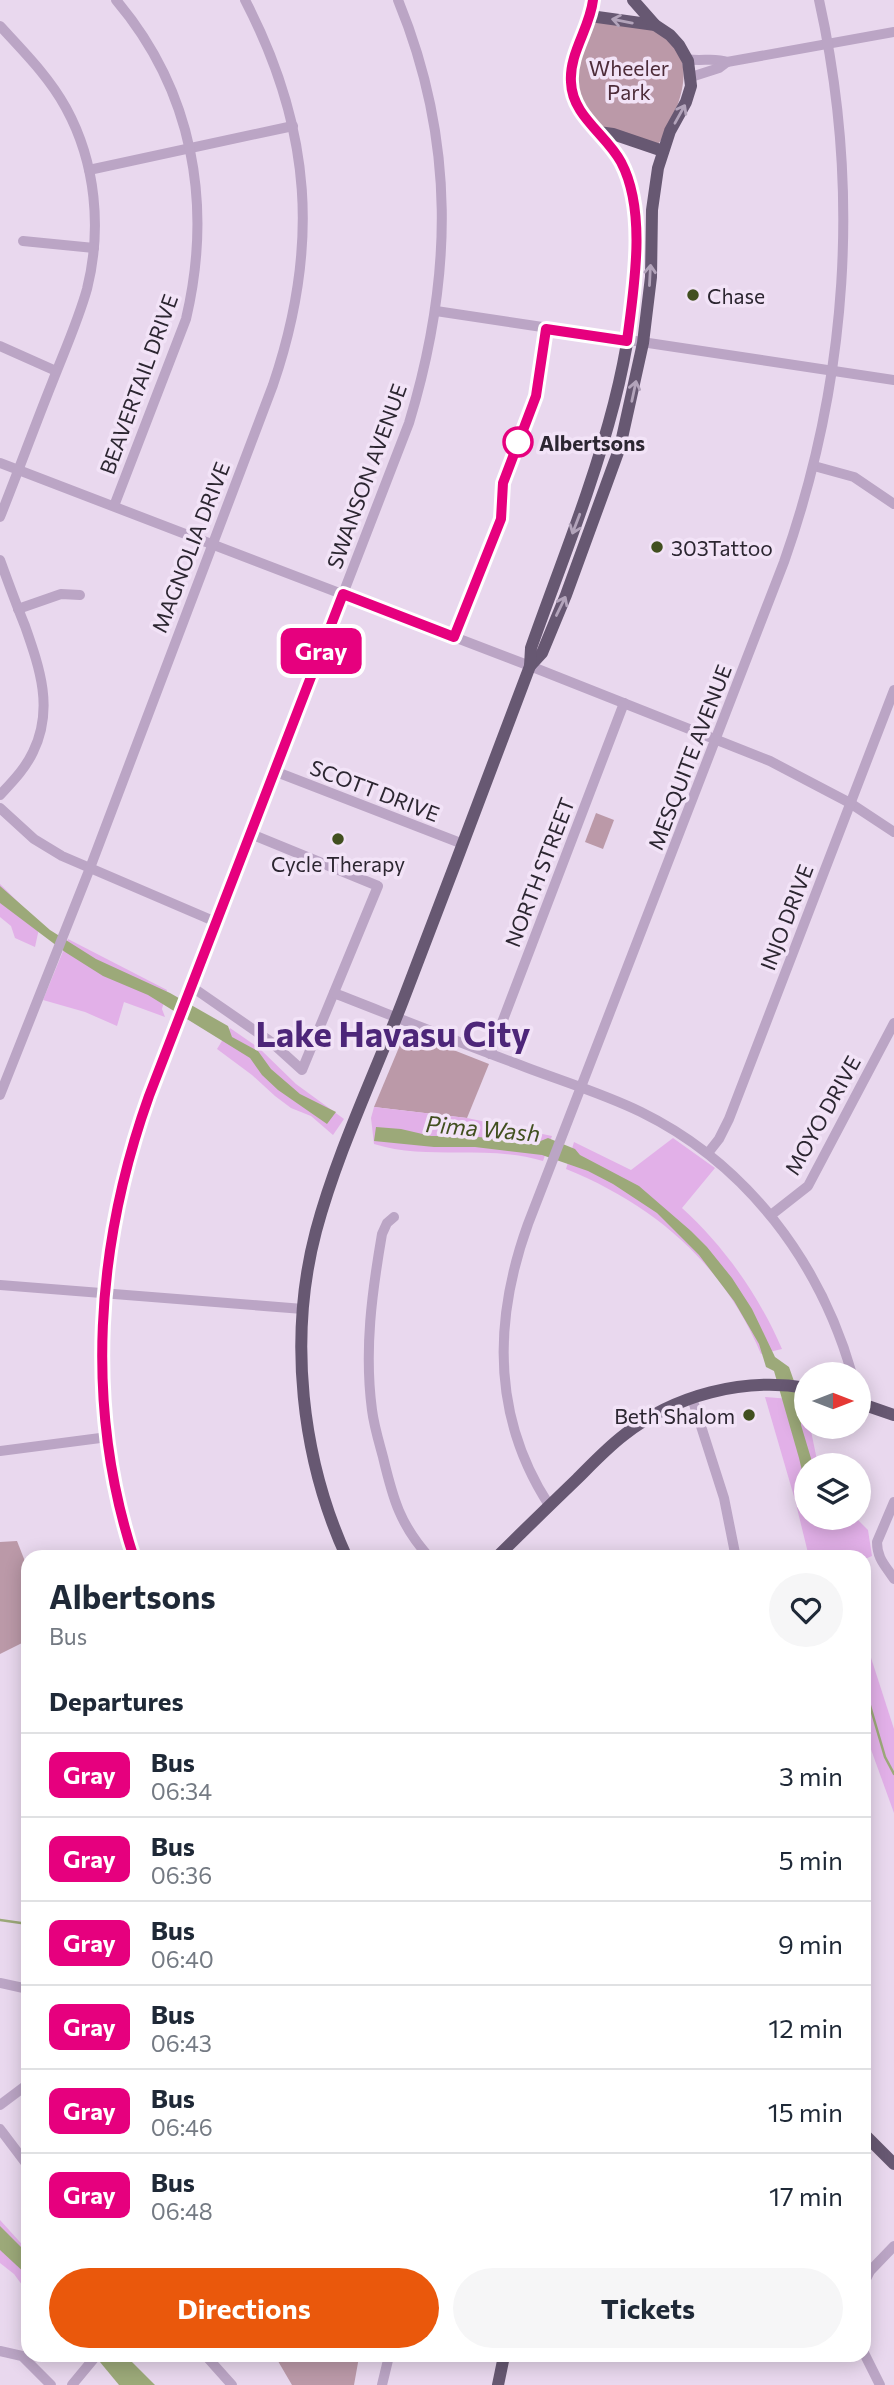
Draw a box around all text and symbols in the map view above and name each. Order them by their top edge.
one-way arrow [611,14,634,27]
park label: Wheeler Park [589,55,669,104]
one-way arrow [673,105,687,125]
one-way arrow [644,264,657,287]
place label: Chase [707,283,765,308]
marker: Chase [685,287,701,303]
street label: BEAVERTAIL DRIVE [94,291,182,477]
street label: SWANSON AVENUE [321,380,411,572]
one-way arrow [627,380,641,403]
marker: Albertsons [503,427,533,457]
place label: Albertsons [539,430,645,455]
street label: MAGNOLIA DRIVE [146,458,234,636]
one-way arrow [569,513,581,534]
place label: 303Tattoo [671,535,773,560]
marker: 303Tattoo [649,539,665,555]
one-way arrow [555,596,568,617]
line badge: Gray [272,628,370,674]
text: Gray [295,636,347,665]
street label: MESQUITE AVENUE [642,661,736,853]
street label: SCOTT DRIVE [307,754,443,826]
street label: NORTH STREET [499,794,579,950]
marker: Cycle Therapy [330,831,346,847]
place label: Cycle Therapy [271,851,405,876]
street label: INJO DRIVE [754,861,818,973]
district label: Lake Havasu City [255,1011,531,1054]
street label: MOYO DRIVE [779,1051,865,1179]
water label: Pima Wash [425,1109,541,1147]
north arrow [794,1362,872,1438]
map controls [794,1362,871,1530]
place label: Beth Shalom [614,1403,735,1428]
marker: Beth Shalom [741,1407,757,1423]
button: layers [794,1453,871,1530]
button: heart [769,1573,843,1647]
text: Albertsons [49,1575,216,1616]
text: Bus [49,1622,87,1650]
text: Departures [49,1685,184,1716]
text: Bus [151,1746,195,1777]
text: Gray [63,1760,116,1789]
text: 3 min [779,1760,843,1791]
text: 06:34 [151,1777,212,1805]
text: Bus [151,1830,195,1861]
text: Gray [63,1844,116,1873]
text: 5 min [779,1844,843,1875]
text: 06:36 [151,1861,212,1889]
text: Bus [151,1914,195,1945]
text: Gray [63,1928,116,1957]
text: 9 min [778,1928,843,1959]
text: 06:40 [151,1945,214,1973]
text: Bus [151,1998,195,2029]
text: Gray [63,2012,116,2041]
text: 12 min [768,2012,843,2043]
text: 06:43 [151,2029,212,2057]
text: Bus [151,2082,195,2113]
text: Gray [63,2096,116,2125]
text: 15 min [768,2096,843,2127]
text: 06:46 [151,2113,213,2141]
text: Bus [151,2166,195,2197]
text: Gray [63,2180,116,2209]
text: 17 min [769,2180,843,2211]
text: 06:48 [151,2197,213,2225]
button: Directions [49,2268,439,2348]
button: Tickets [453,2268,843,2348]

